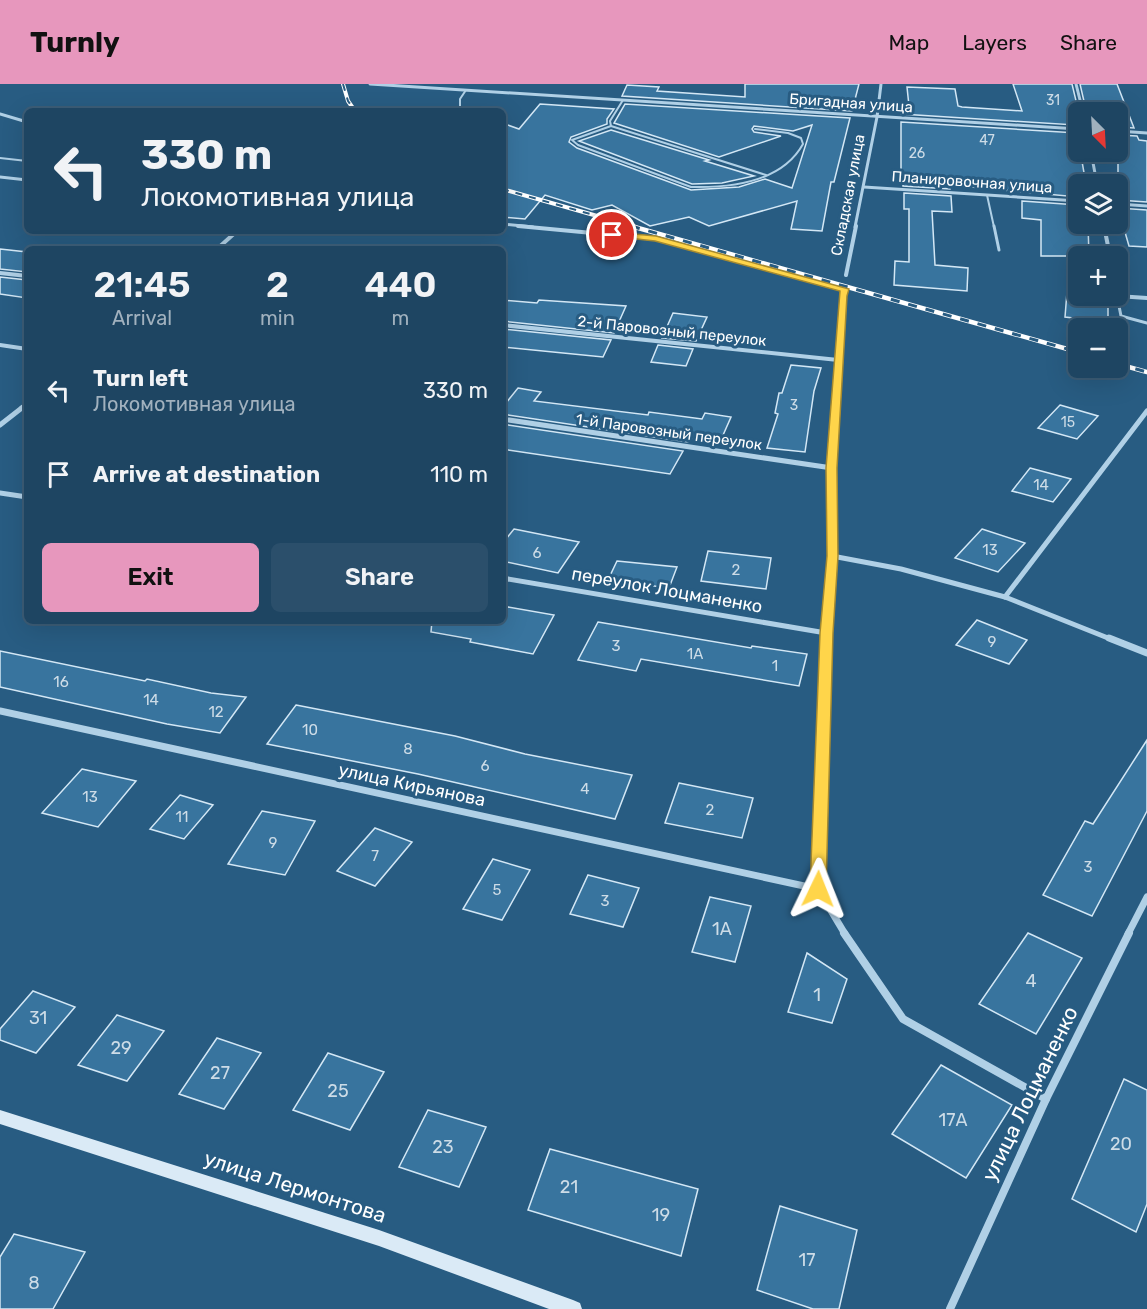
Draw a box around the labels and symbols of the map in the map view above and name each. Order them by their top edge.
street label: Бригадная улица [789,90,913,116]
house number: 31 [1046,92,1060,109]
north arrow [1068,102,1128,162]
house number: 47 [979,132,995,149]
street label: Складская улица [827,133,869,257]
house number: 26 [909,145,925,162]
street label: Планировочная улица [891,167,1053,197]
pin [586,209,637,260]
street label: 2-й Паровозный переулок [577,312,767,350]
house number: 3 [790,397,798,414]
street label: 1-й Паровозный переулок [575,410,763,454]
house number: 15 [1061,414,1075,431]
house number: 14 [1033,476,1049,494]
house number: 13 [982,541,998,559]
house number: 6 [532,544,542,562]
house number: 2 [732,561,741,579]
street label: переулок Лоцманенко [570,562,764,618]
house number: 9 [988,633,997,651]
house number: 3 [611,637,621,655]
house number: 1А [687,645,703,663]
house number: 1 [772,657,778,675]
house number: 16 [53,673,69,691]
house number: 14 [143,691,159,709]
house number: 12 [208,703,224,721]
house number: 10 [302,721,318,739]
house number: 8 [403,740,413,758]
house number: 6 [480,757,490,775]
street label: улица Кирьянова [337,759,487,811]
house number: 4 [580,780,590,798]
house number: 13 [82,788,98,806]
house number: 2 [706,801,715,819]
house number: 11 [176,808,188,826]
house number: 9 [269,834,278,852]
house number: 7 [371,847,379,865]
position arrow [786,857,850,921]
house number: 3 [1083,858,1093,876]
house number: 5 [493,881,502,899]
house number: 3 [600,892,610,910]
house number: 1А [712,918,732,940]
house number: 4 [1025,970,1037,992]
house number: 1 [813,984,821,1006]
street label: улица Лоцманенко [976,1002,1083,1185]
house number: 31 [29,1007,47,1029]
house number: 29 [110,1037,132,1059]
house number: 27 [210,1062,230,1084]
house number: 25 [327,1080,349,1102]
house number: 17А [939,1109,968,1131]
house number: 20 [1110,1133,1132,1155]
house number: 23 [432,1136,454,1158]
street label: улица Лермонтова [201,1145,389,1228]
house number: 21 [560,1176,578,1198]
house number: 19 [652,1204,670,1226]
house number: 17 [799,1249,815,1271]
house number: 8 [28,1272,40,1294]

